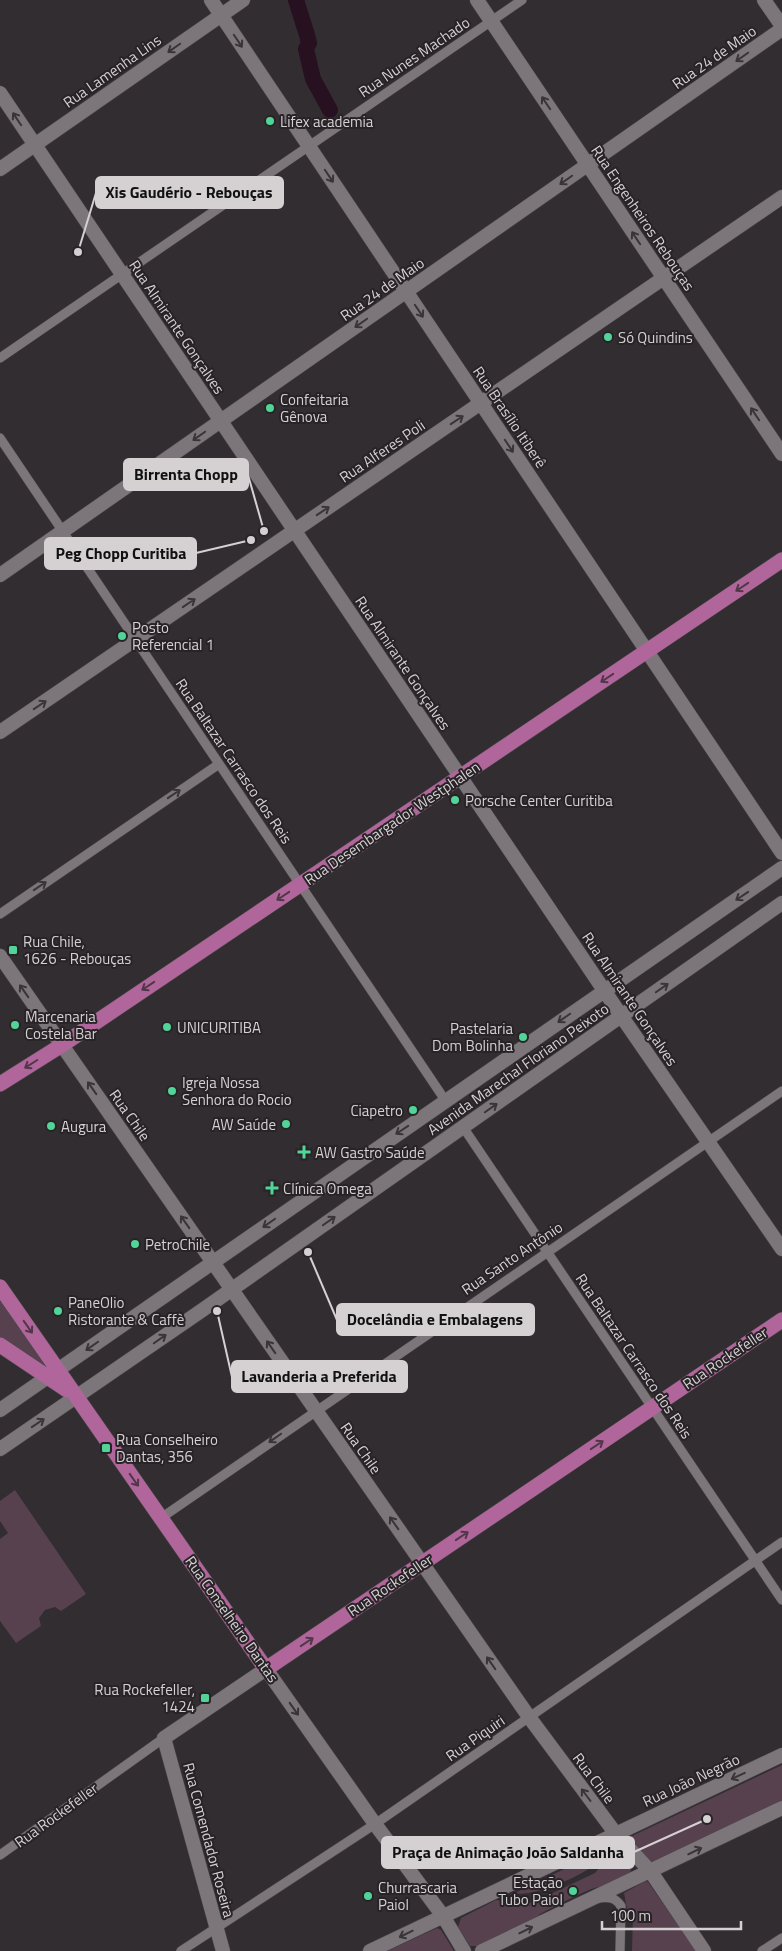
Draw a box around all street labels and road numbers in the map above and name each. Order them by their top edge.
street label: Rua Nunes Machado [354,11,474,103]
street label: Rua 24 de Maio [667,19,761,95]
street label: Rua Lamenha Lins [58,29,166,113]
street label: Rua Engenheiros Rebouças [586,141,700,295]
street label: Rua 24 de Maio [335,251,429,327]
street label: Rua Almirante Gonçalves [123,255,231,399]
street label: Rua Brasílio Itiberê [467,361,553,473]
street label: Rua Alferes Poli [334,414,430,488]
street label: Rua Almirante Gonçalves [349,591,457,735]
street label: Rua Baltazar Carrasco dos Reis [170,674,298,848]
street label: Rua Desembargador Westphalen [299,755,485,891]
street label: Rua Almirante Gonçalves [576,927,684,1071]
street label: Avenida Marechal Floriano Peixoto [423,997,613,1141]
street label: Rua Chile [104,1084,156,1146]
street label: Rua Santo Antônio [457,1216,567,1300]
street label: Rua Baltazar Carrasco dos Reis [570,1269,698,1443]
street label: Rua Rockefeller [678,1321,772,1395]
street label: Rua Chile [335,1417,387,1479]
street label: Rua Rockefeller [343,1548,437,1622]
street label: Rua Conselheiro Dantas [180,1551,284,1687]
street label: Rua Piquiri [441,1709,509,1767]
street label: Rua João Negrão [639,1747,743,1813]
street label: Rua Chile [567,1748,621,1808]
street label: Rua Comendador Roseira [177,1760,241,1920]
street label: Rua Rockefeller [10,1777,102,1853]

